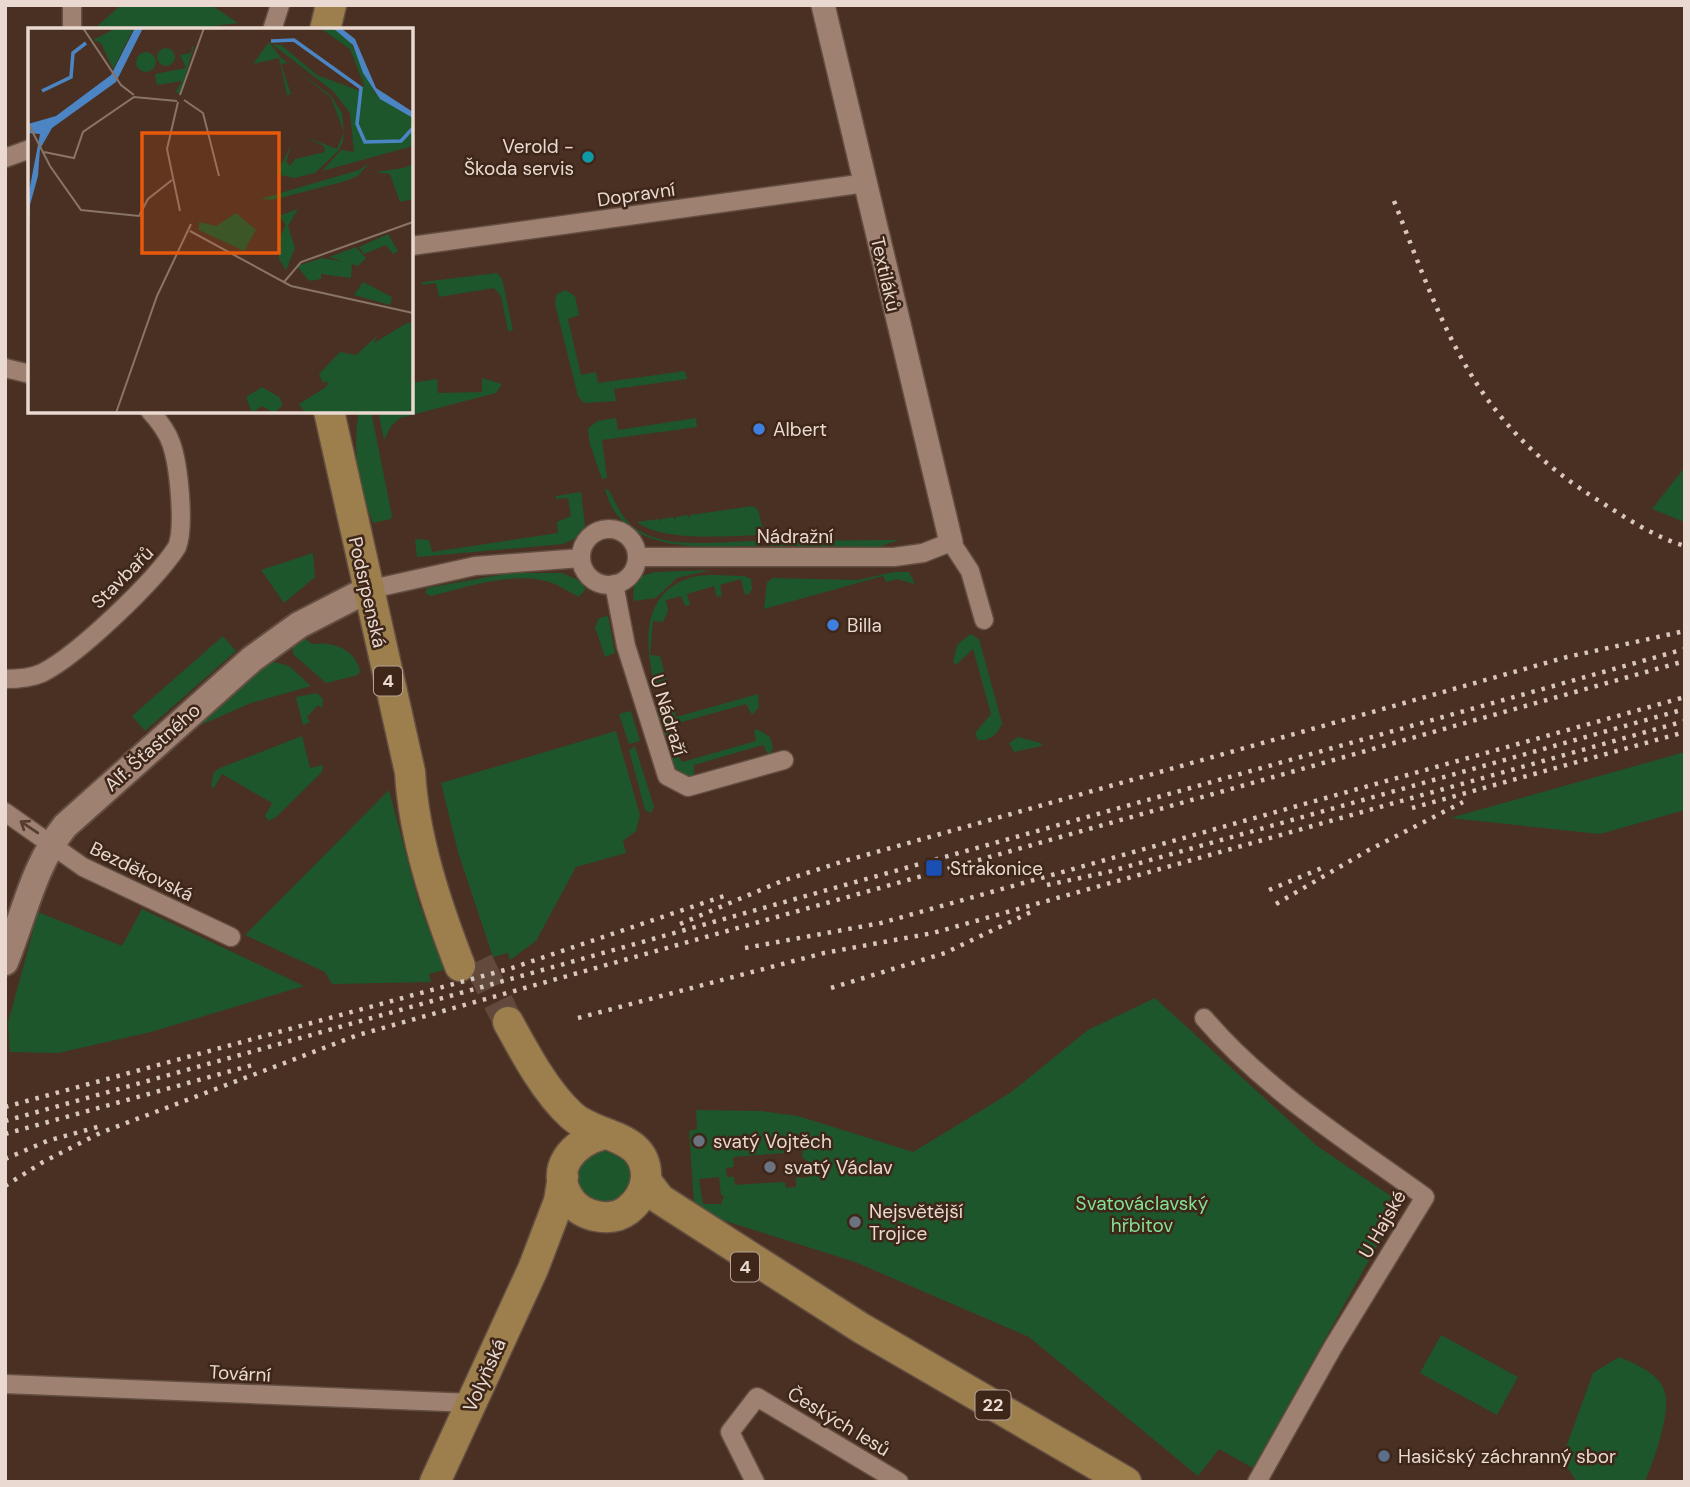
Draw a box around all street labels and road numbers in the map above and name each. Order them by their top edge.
street label: Dopravní [596,177,677,212]
street label: Textiláků [865,234,906,314]
street label: Nádražní [757,524,834,549]
street label: Podsrpenská [343,534,392,650]
street label: Stavbařů [86,541,159,614]
road number: 4 [374,666,402,696]
street label: U Nádraží [644,672,693,759]
street label: Alf. Šťastného [99,698,206,797]
street label: Bezděkovská [86,836,198,907]
street label: U Hajské [1353,1186,1412,1263]
road number: 4 [731,1252,759,1282]
street label: Volyňská [457,1335,512,1416]
street label: Tovární [208,1359,272,1388]
street label: Českých lesů [783,1381,895,1462]
road number: 22 [976,1390,1010,1420]

